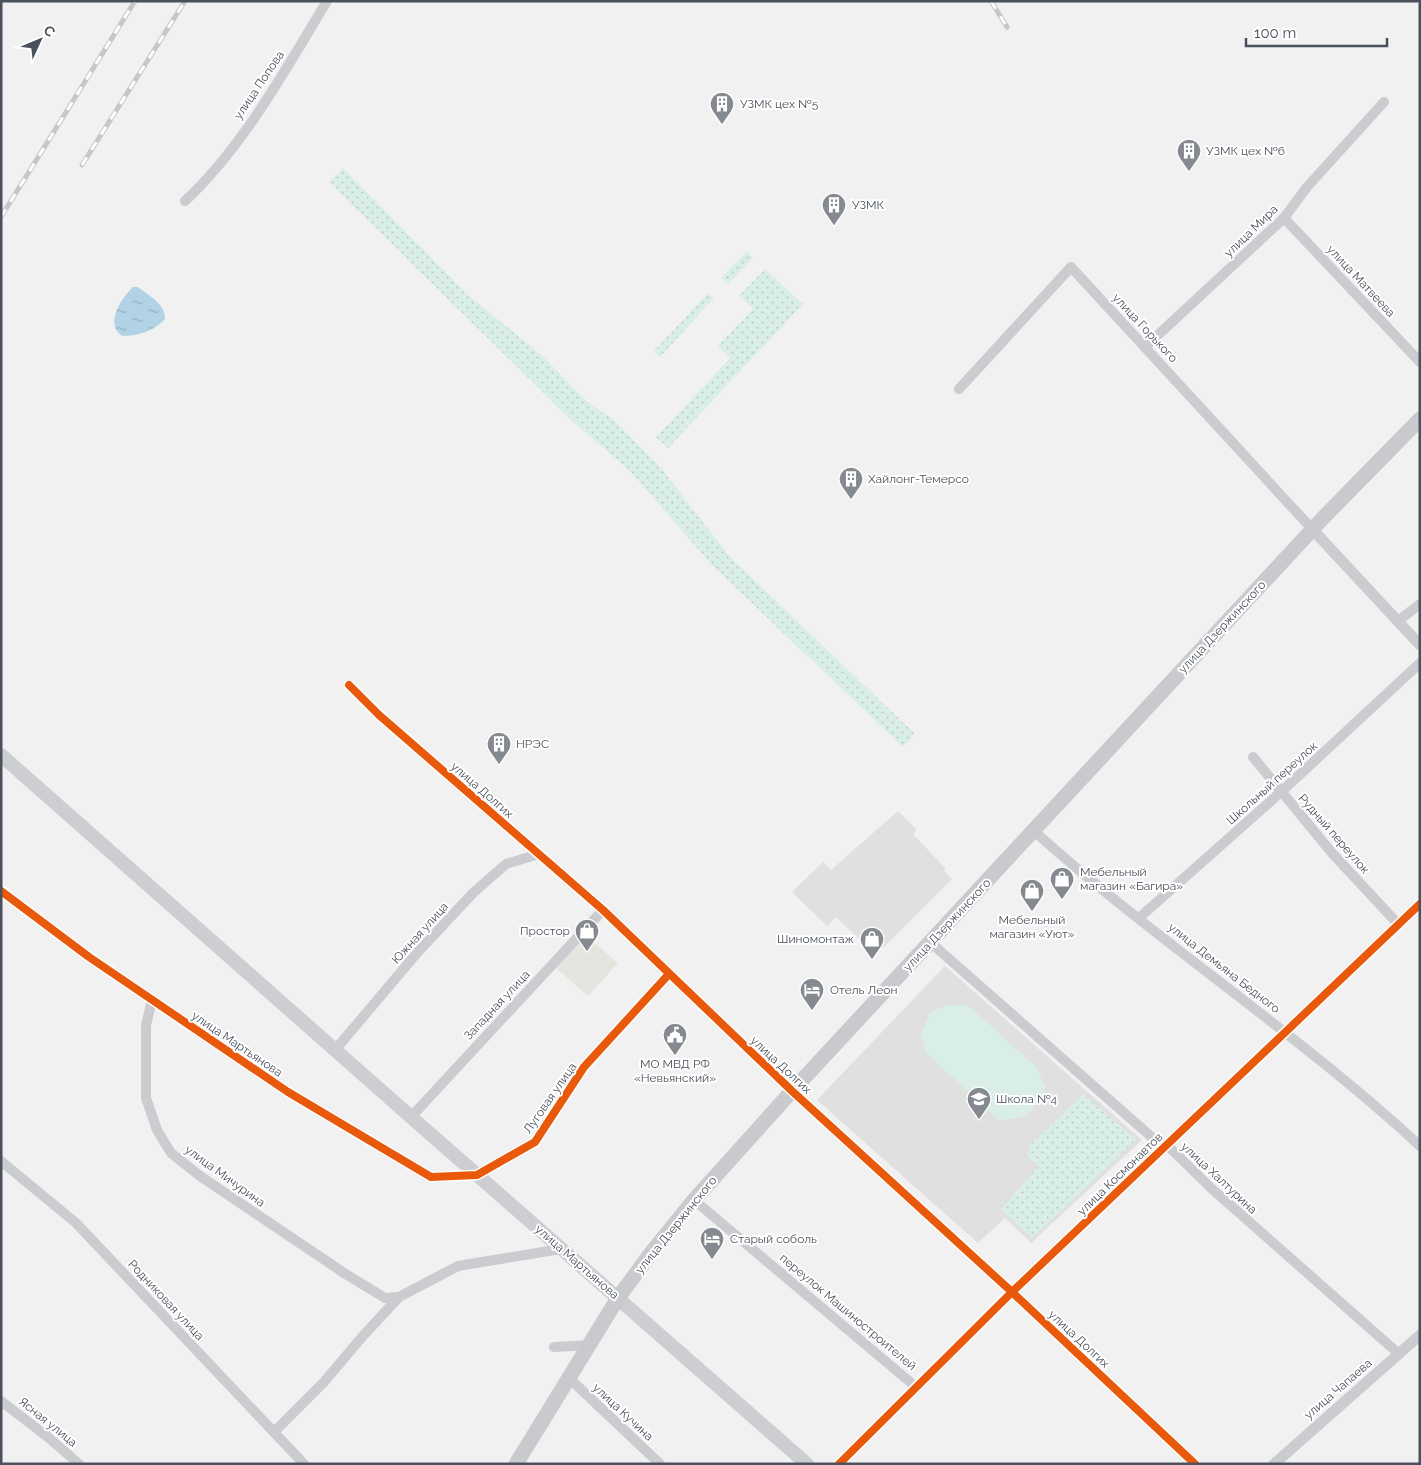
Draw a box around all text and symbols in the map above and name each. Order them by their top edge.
north arrow [15,15,65,65]
scale bar [1246,15,1387,47]
text: С [40,22,59,40]
text: 100 m [1254,24,1296,42]
street label: улица Попова [231,48,287,122]
building icon: УЗМК цех №5 [709,91,735,125]
place label: УЗМК цех №5 [740,97,819,111]
building icon: УЗМК цех №6 [1176,138,1202,172]
place label: УЗМК цех №6 [1206,144,1285,158]
building icon: УЗМК [821,192,847,226]
place label: УЗМК [852,198,884,212]
street label: улица Мира [1221,202,1281,260]
street label: улица Матвеева [1324,242,1398,320]
street label: улица Горького [1110,291,1180,365]
building icon: Хайлонг-Темерсо [838,466,864,500]
place label: Хайлонг-Темерсо [868,472,969,486]
street label: улица Дзержинского [1176,578,1268,676]
building icon: НРЭС [486,731,512,765]
place label: НРЭС [516,737,549,751]
street label: Школьный переулок [1224,739,1320,827]
street label: улица Долгих [448,759,516,821]
street label: Рудный переулок [1296,791,1372,877]
place label: Мебельный магазин «Багира» [1080,865,1183,893]
shop icon: Мебельный магазин «Багира» [1049,866,1075,900]
street label: улица Дзержинского [901,876,993,974]
shop icon: Мебельный магазин «Уют» [1019,878,1045,912]
street label: Южная улица [389,899,451,967]
place label: Мебельный магазин «Уют» [989,913,1075,941]
shop icon: Простор [574,918,600,952]
street label: улица Демьяна Бедного [1165,920,1283,1016]
place label: Простор [520,924,570,938]
shop icon: Шиномонтаж [859,926,885,960]
place label: Шиномонтаж [777,932,855,946]
street label: Западная улица [461,967,533,1043]
hotel icon: Отель Леон [799,977,825,1011]
place label: Отель Леон [830,983,897,997]
street label: улица Мартьянова [189,1008,285,1080]
public building icon: МО МВД РФ «Невьянский» [662,1022,688,1056]
street label: улица Долгих [748,1033,814,1097]
place label: МО МВД РФ «Невьянский» [634,1057,716,1085]
street label: Луговая улица [520,1060,580,1136]
school or university icon: Школа №4 [966,1086,992,1120]
place label: Школа №4 [996,1092,1058,1106]
street label: улица Космонавтов [1075,1130,1165,1218]
street label: улица Халтурина [1178,1139,1260,1217]
street label: улица Мичурина [182,1142,268,1210]
street label: улица Дзержинского [632,1173,720,1277]
street label: улица Мартьянова [532,1222,622,1302]
hotel icon: Старый соболь [699,1226,725,1260]
place label: Старый соболь [730,1232,817,1246]
street label: переулок Машиностроителей [777,1251,919,1373]
street label: Родниковая улица [125,1257,207,1343]
street label: улица Долгих [1046,1307,1112,1371]
street label: улица Чапаева [1301,1356,1375,1422]
street label: улица Кучина [590,1380,656,1444]
street label: Ясная улица [16,1394,80,1450]

